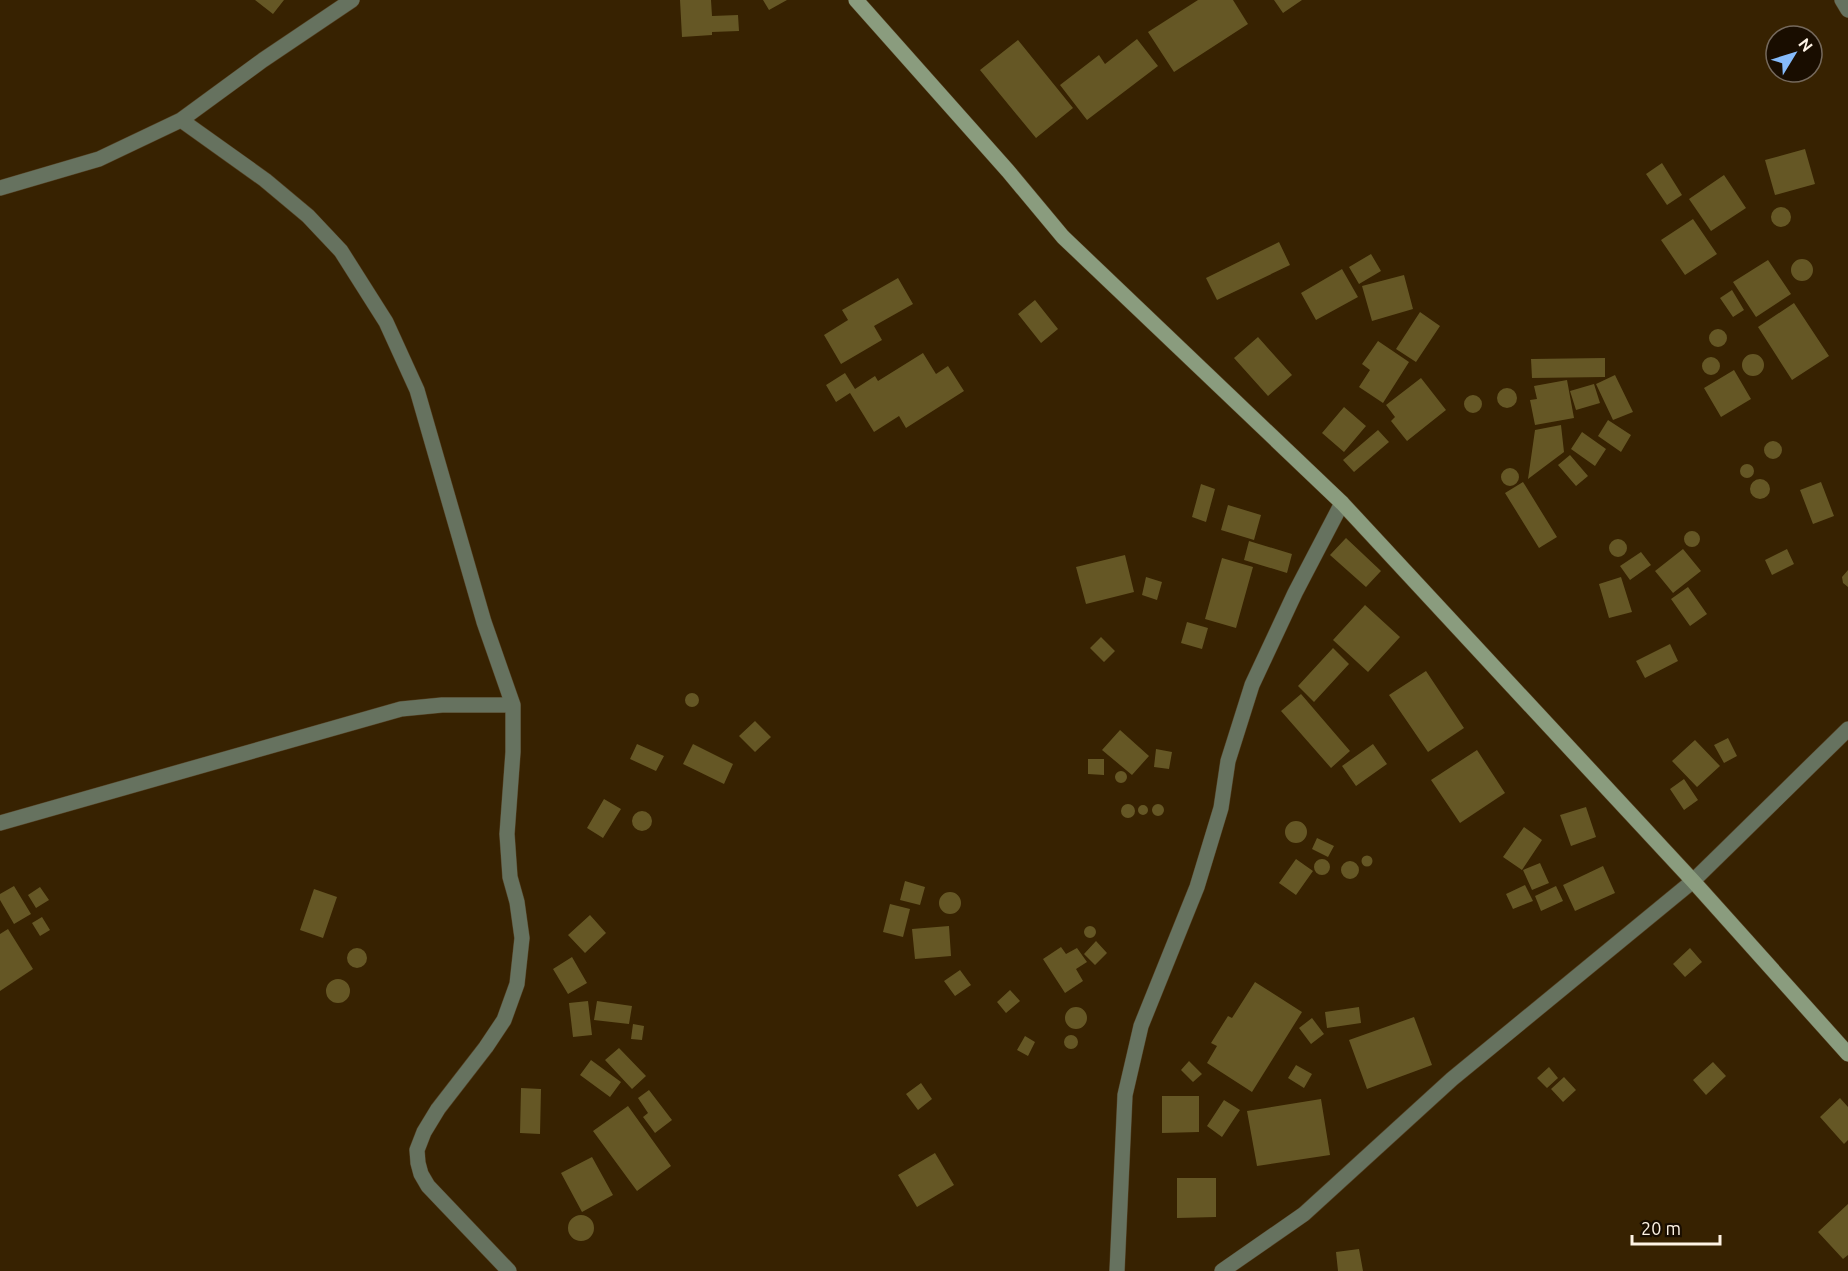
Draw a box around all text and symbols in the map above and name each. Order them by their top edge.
north arrow [1764,24,1824,84]
text: N [1795,35,1817,55]
scale bar [1632,1208,1720,1246]
text: 20 m [1641,1218,1681,1238]

